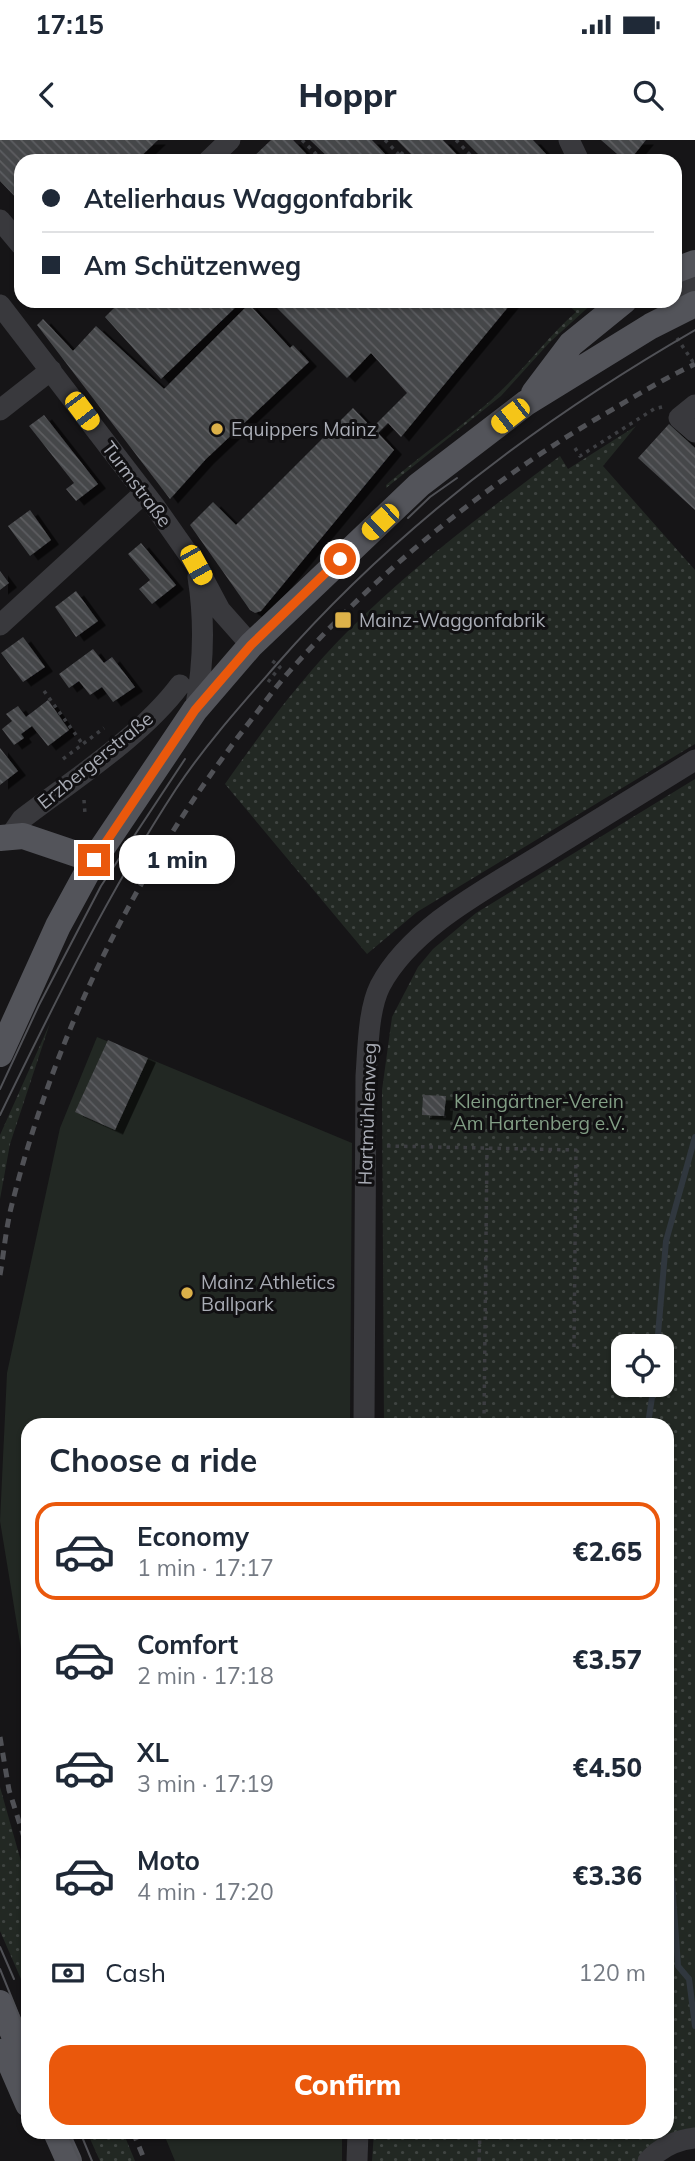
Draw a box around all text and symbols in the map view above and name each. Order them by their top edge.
text: 17:15 [35,8,104,41]
text: Hoppr [299,75,396,115]
icon: back [28,76,66,114]
icon: search [629,76,667,114]
text: Atelierhaus Waggonfabrik [84,182,413,215]
text: Am Schützenweg [84,249,301,282]
car [61,388,104,434]
car [487,395,534,437]
place label: Equippers Mainz [231,417,377,441]
marker: Equippers Mainz [209,421,225,437]
street label: Turmstraße [97,436,177,532]
car [358,500,403,544]
car [177,542,216,588]
route start [324,543,356,575]
place label: Mainz-Waggonfabrik [359,608,546,632]
marker: Mainz-Waggonfabrik [333,610,353,630]
street label: Erzbergerstraße [32,706,158,814]
callout: 1 min [119,836,234,884]
route end [78,844,110,876]
text: 1 min [146,845,208,874]
street label: Hartmühlenweg [353,1042,381,1186]
park label: Kleingärtner-Verein Am Hartenberg e.V. [453,1089,625,1135]
place label: Mainz Athletics Ballpark [201,1270,336,1316]
marker: Mainz Athletics Ballpark [179,1285,195,1301]
map controls [611,1334,674,1397]
button: locate [611,1334,674,1397]
text: Choose a ride [49,1440,257,1480]
icon: car [53,1520,116,1583]
text: Economy [137,1520,249,1553]
text: €2.65 [573,1535,642,1568]
text: 1 min · 17:17 [137,1553,274,1582]
icon: car [53,1628,116,1691]
text: Comfort [137,1628,238,1661]
text: €3.57 [573,1643,642,1676]
text: 2 min · 17:18 [137,1661,274,1690]
icon: car [53,1736,116,1799]
text: XL [137,1736,169,1769]
text: €4.50 [573,1751,642,1784]
text: 3 min · 17:19 [137,1769,274,1798]
icon: car [53,1844,116,1907]
text: Moto [137,1844,200,1877]
text: €3.36 [573,1859,642,1892]
text: 4 min · 17:20 [137,1877,274,1906]
icon: cash [49,1954,87,1992]
text: Cash [105,1956,166,1989]
text: 120 m [578,1958,646,1987]
button: Confirm [49,2045,646,2125]

